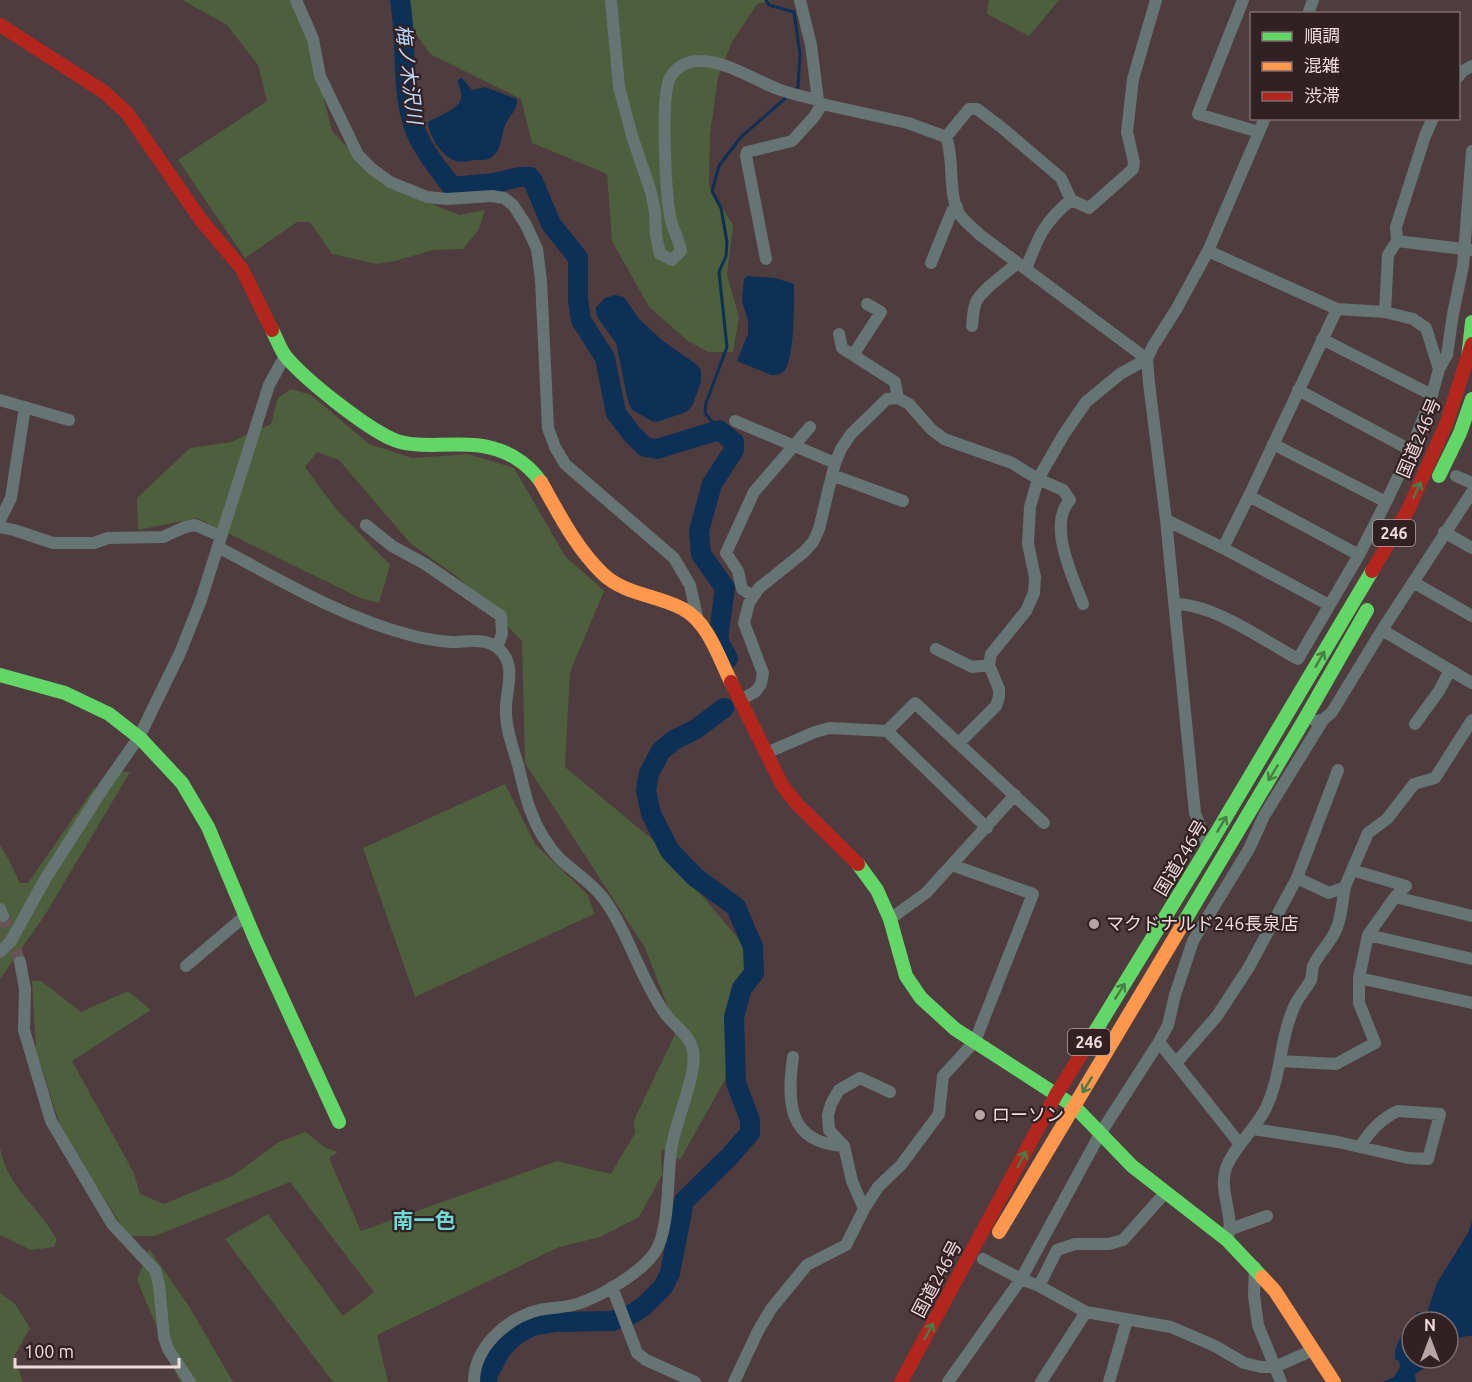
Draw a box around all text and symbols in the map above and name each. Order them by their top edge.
legend [1250,12,1460,120]
water label: 梅ノ木沢川 [392,23,427,127]
text: 順調 [1304,25,1340,45]
text: 混雑 [1304,55,1340,75]
text: 渋滞 [1304,85,1340,105]
street label: 国道246号 [1392,395,1444,480]
one-way arrow [1412,481,1423,499]
road number: 246 [1373,520,1415,546]
one-way arrow [1315,651,1327,668]
one-way arrow [1266,764,1278,781]
street label: 国道246号 [1150,816,1210,899]
one-way arrow [1217,816,1229,833]
place label: マクドナルド246長泉店 [1106,913,1298,933]
marker: マクドナルド246長泉店 [1087,917,1101,931]
one-way arrow [1115,983,1127,1000]
road number: 246 [1068,1029,1110,1055]
one-way arrow [1081,1076,1093,1093]
place label: ローソン [992,1104,1064,1124]
marker: ローソン [973,1108,987,1122]
one-way arrow [1016,1151,1028,1168]
district label: 南一色 [393,1208,456,1232]
street label: 国道246号 [907,1237,965,1321]
north arrow [1400,1310,1460,1370]
text: N [1424,1316,1436,1334]
one-way arrow [924,1322,935,1340]
scale bar [15,1331,178,1369]
text: 100 m [24,1341,74,1361]

